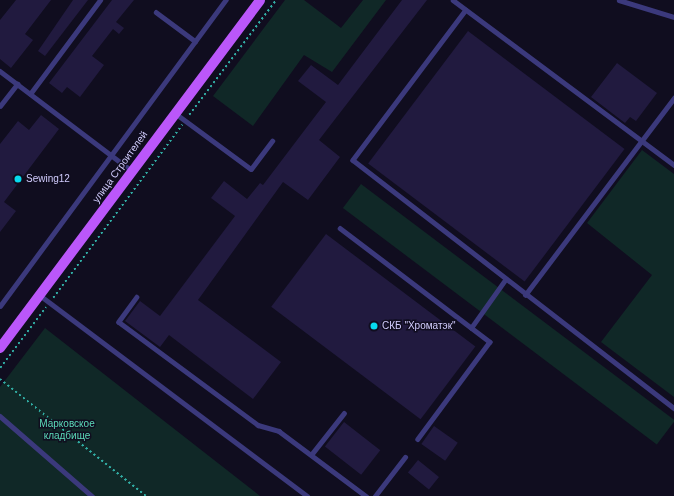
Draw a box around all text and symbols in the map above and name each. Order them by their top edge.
street label: улица Строителей [90,129,150,205]
place label: Sewing12 [26,173,70,185]
marker: Sewing12 [13,174,23,184]
place label: СКБ "Хроматэк" [382,320,456,332]
marker: СКБ "Хроматэк" [369,321,379,331]
park label: Марковское кладбище [39,417,95,440]

